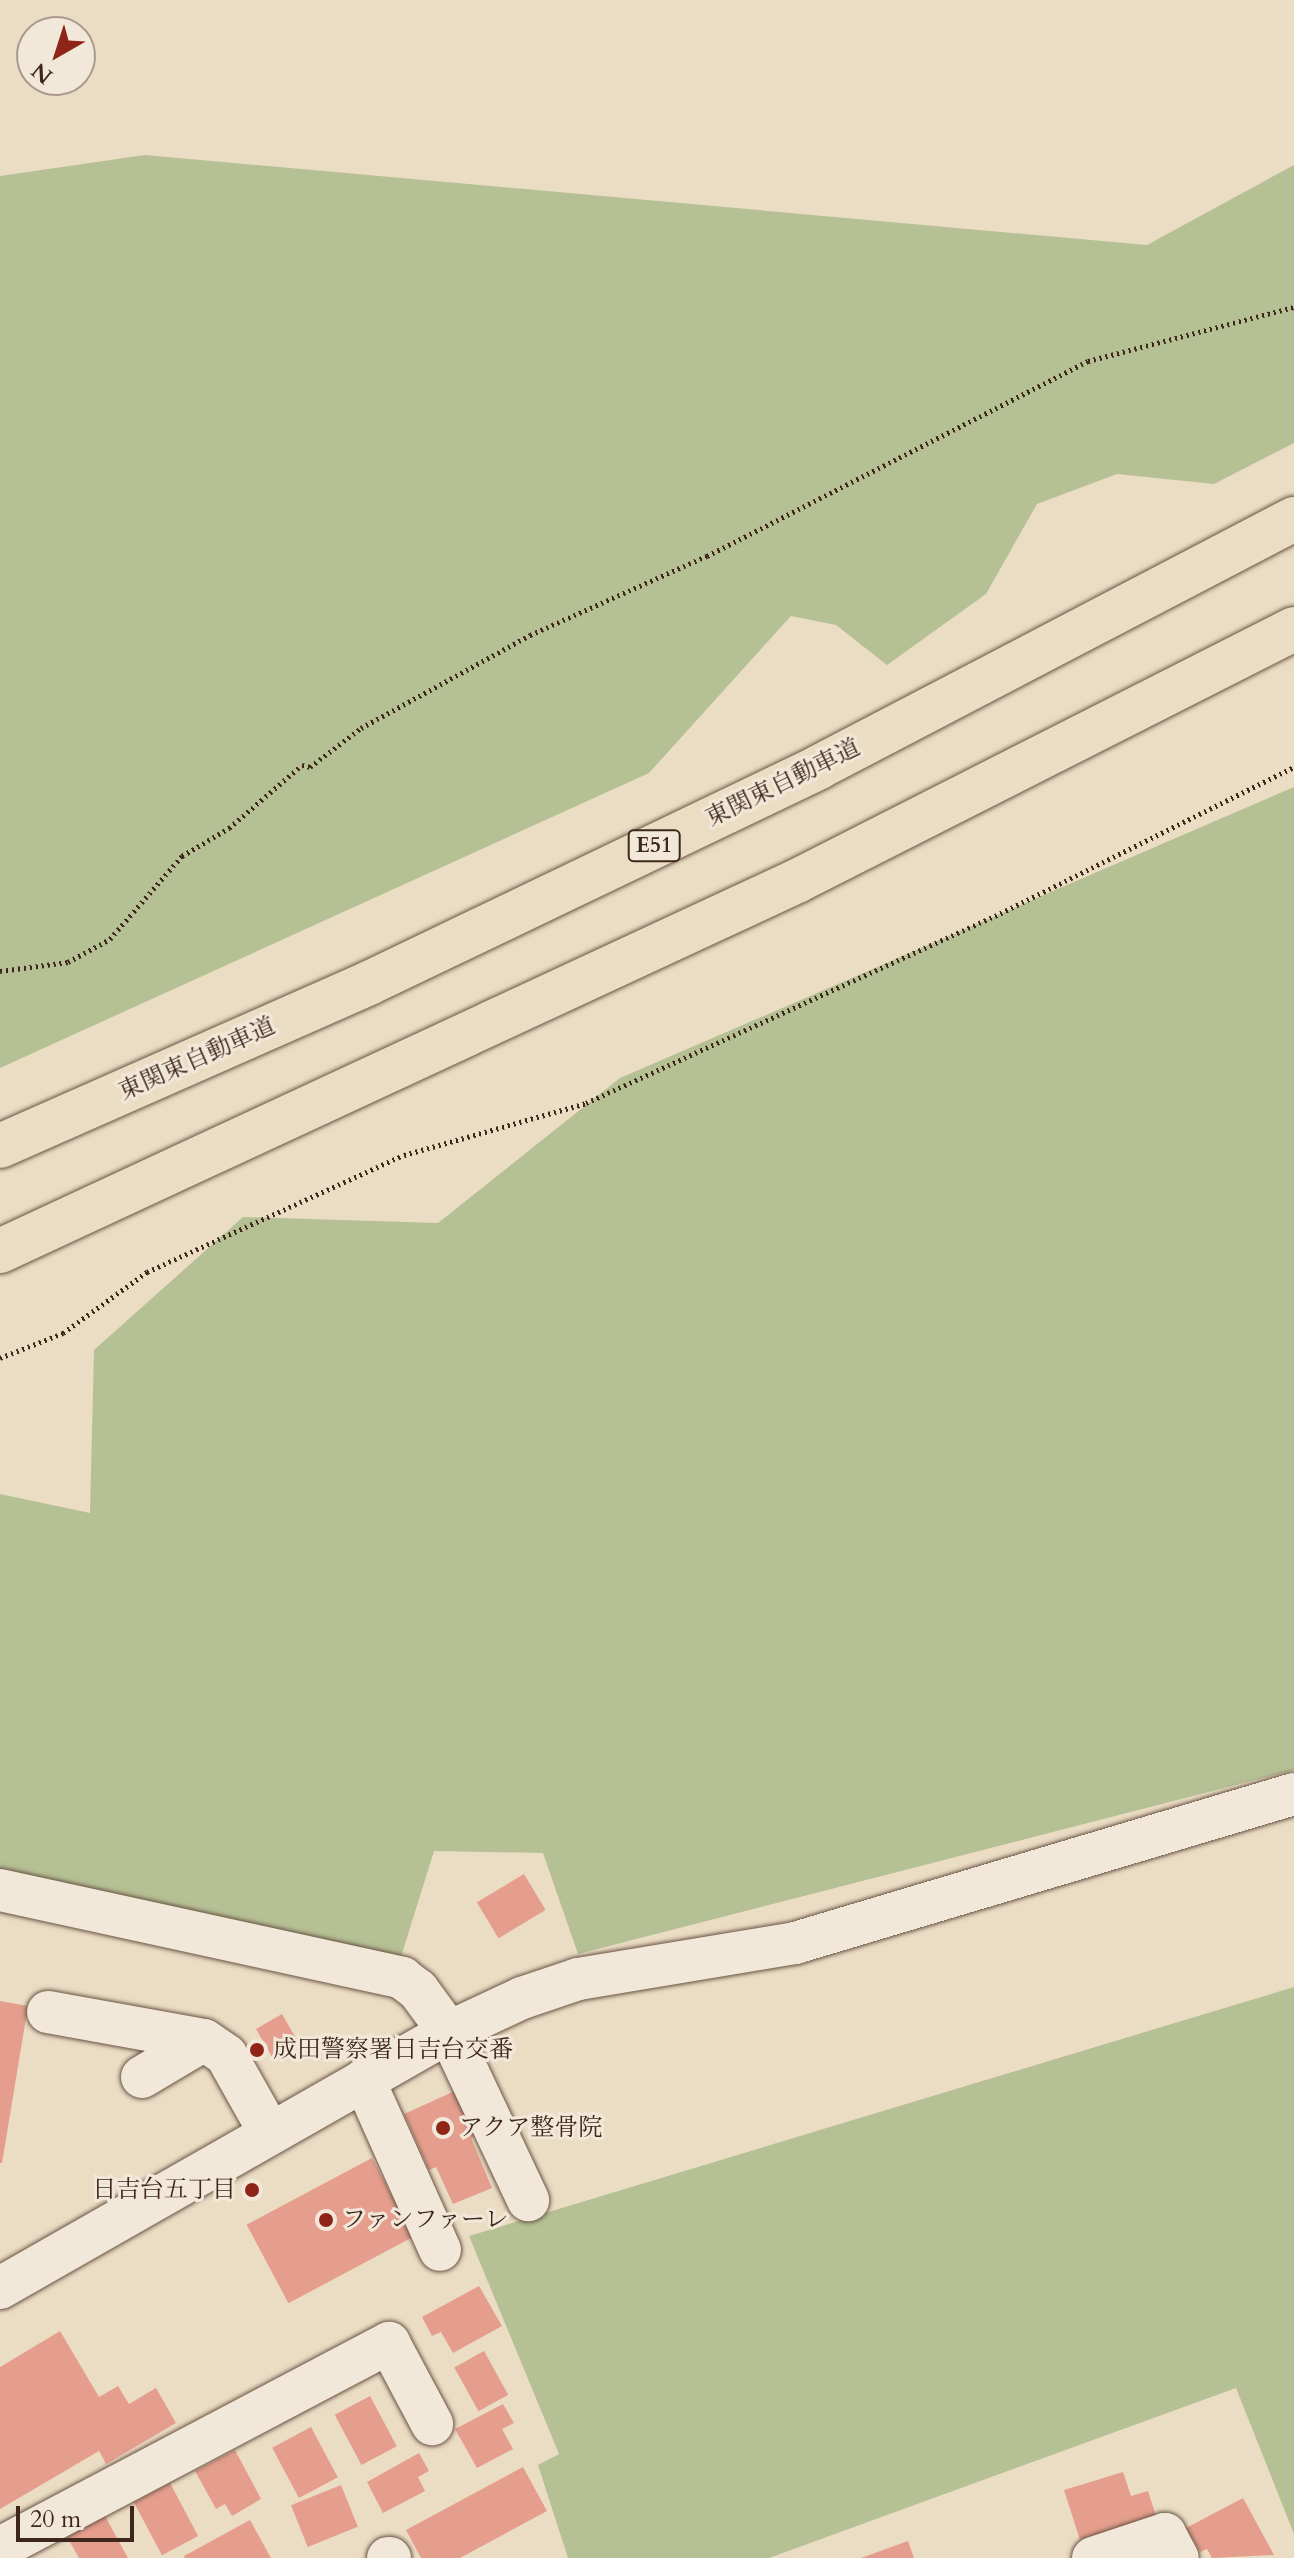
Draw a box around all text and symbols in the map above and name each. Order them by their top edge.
north arrow [16,16,96,96]
text: N [25,55,59,91]
street label: 東関東自動車道 [701,733,865,833]
road number: E51 [626,828,682,864]
street label: 東関東自動車道 [114,1012,280,1106]
place label: 成田警察署日吉台交番 [273,2036,513,2064]
marker: 成田警察署日吉台交番 [248,2041,266,2059]
place label: アクア整骨院 [459,2114,603,2142]
marker: アクア整骨院 [434,2119,452,2137]
place label: 日吉台五丁目 [92,2176,236,2204]
marker: 日吉台五丁目 [243,2181,261,2199]
place label: ファンファーレ [342,2206,510,2234]
marker: ファンファーレ [317,2211,335,2229]
scale bar [20,2490,138,2540]
text: 20 m [30,2503,81,2536]

